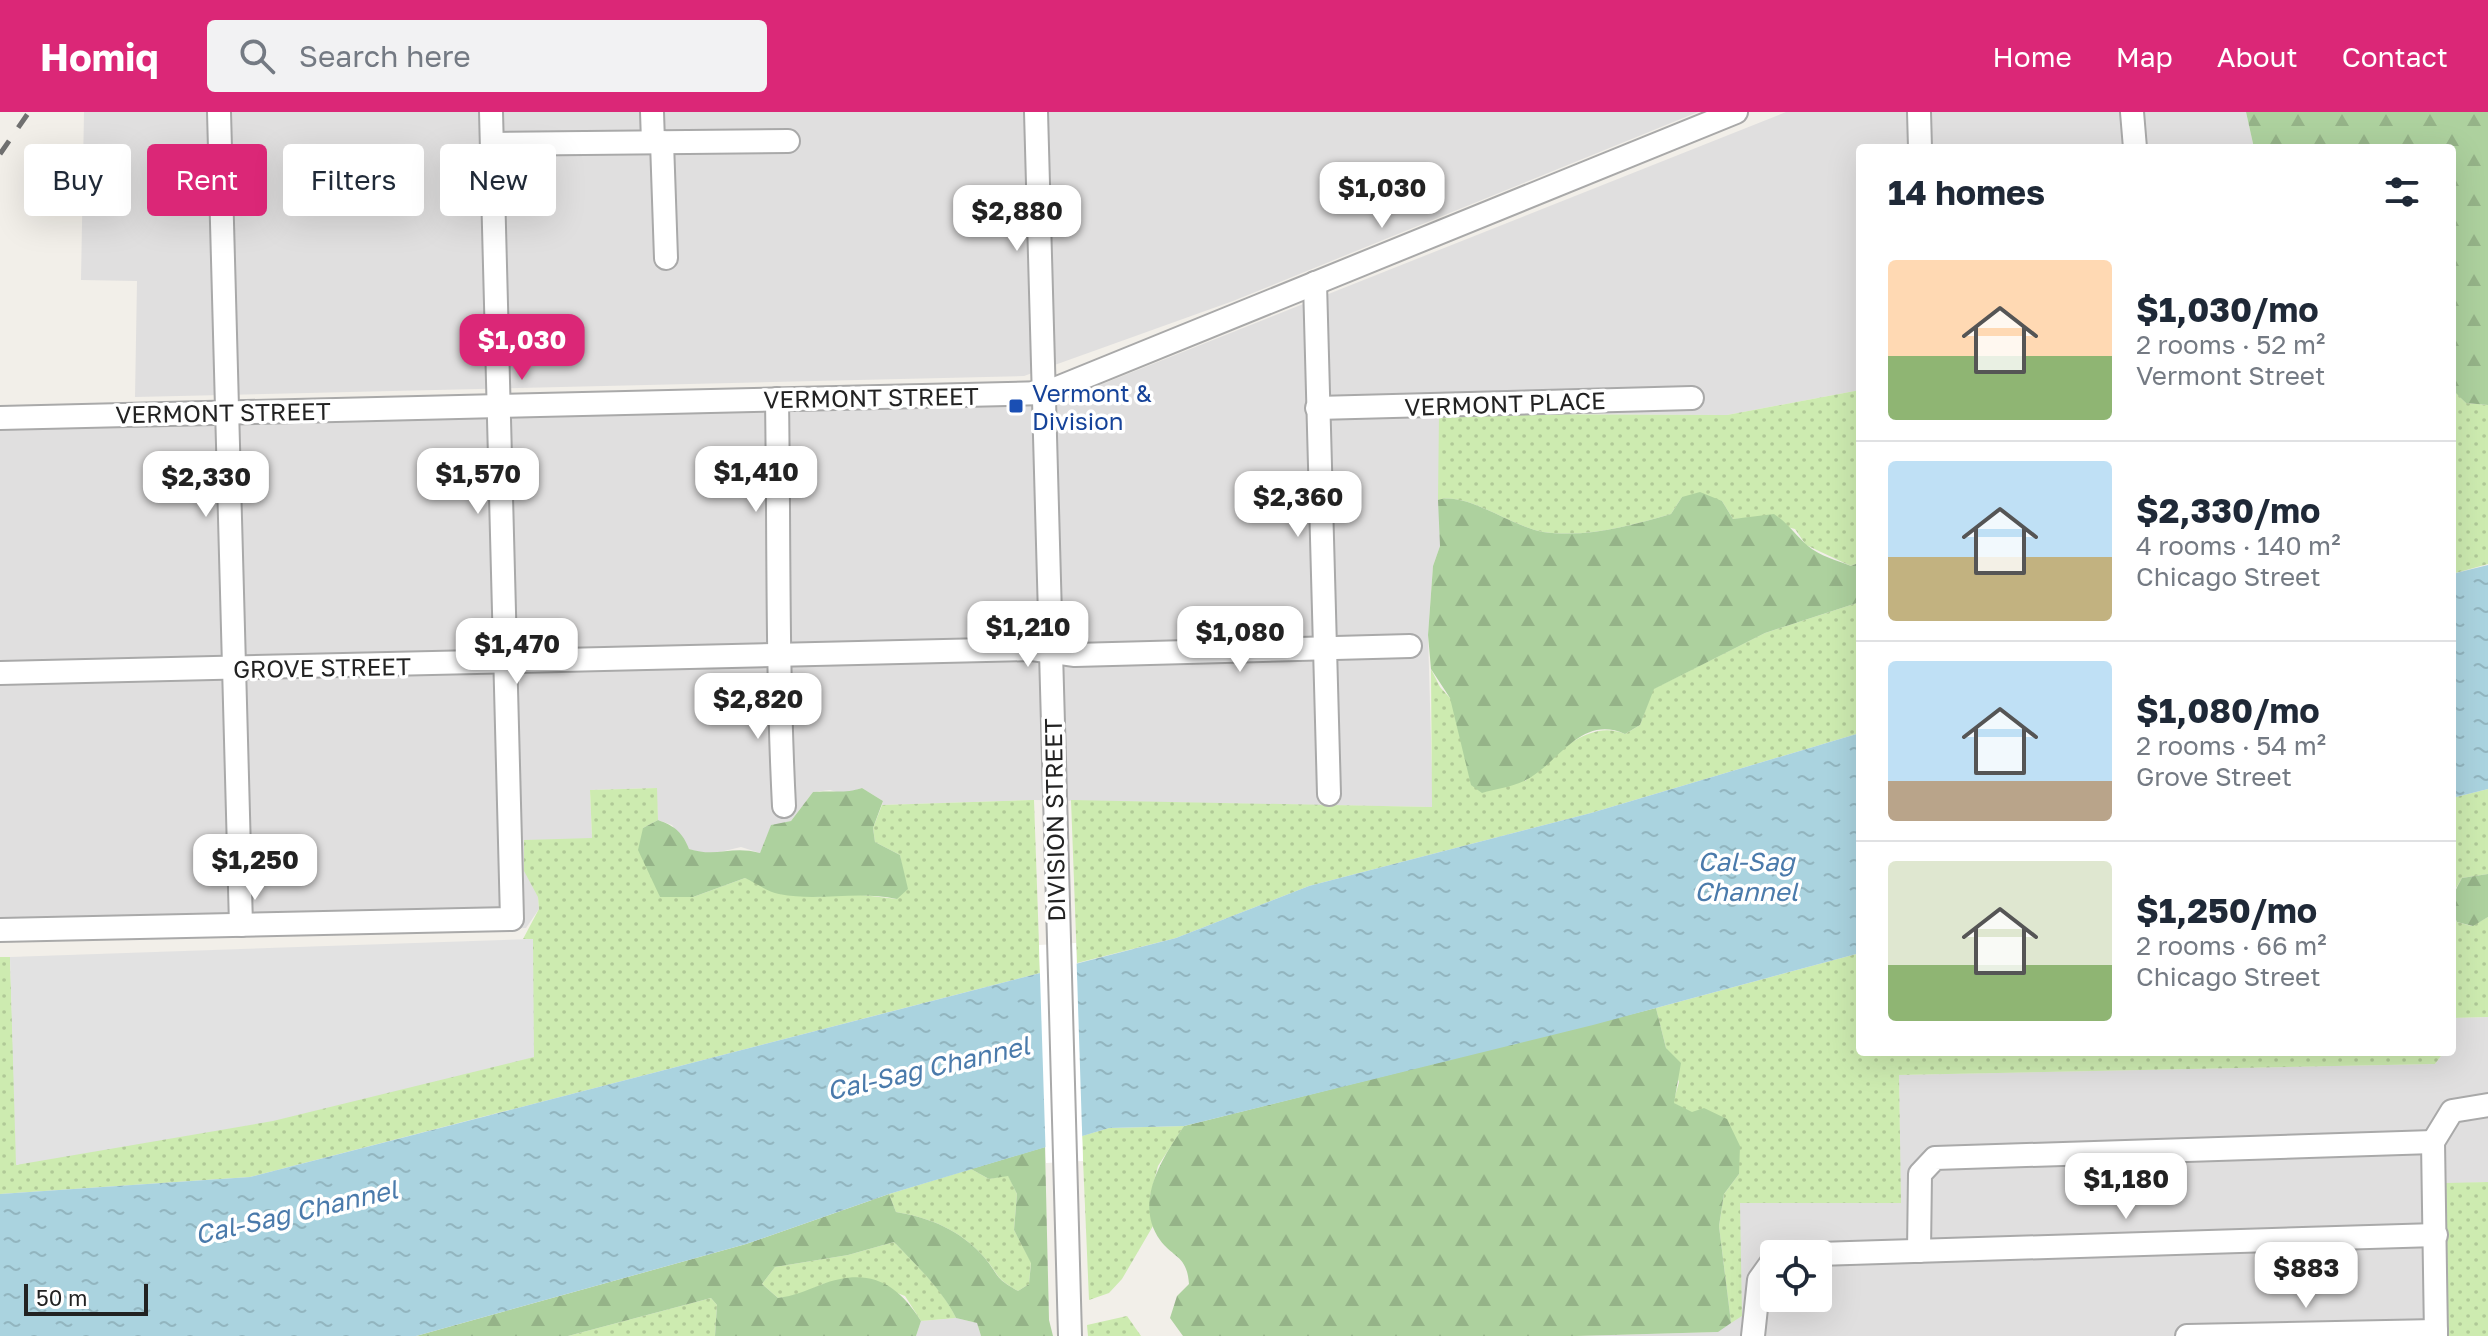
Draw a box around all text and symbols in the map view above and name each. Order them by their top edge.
search box [207,20,767,92]
text: Homiq [40,34,159,79]
icon: search [235,34,279,78]
text: Search here [299,38,471,74]
text: Home [1993,40,2072,73]
text: Map [2116,40,2173,73]
text: About [2217,40,2298,73]
text: Contact [2342,40,2448,73]
chip: Buy [24,144,131,216]
chip: Rent [147,144,267,216]
chip: Filters [283,144,424,216]
chip: New [440,144,556,216]
pin: $1,030 [1317,162,1447,230]
icon: filters [2380,170,2424,214]
text: $1,030 [1338,172,1426,203]
text: 14 homes [1888,172,2045,212]
pin: $2,880 [952,185,1082,253]
text: $2,880 [971,195,1063,226]
text: $1,030/mo [2136,289,2319,329]
icon: home [1952,292,2048,388]
pin: $1,030 [457,314,587,382]
text: $1,030 [478,324,566,355]
text: 2 rooms · 52 m² [2136,329,2325,360]
text: Vermont Street [2136,360,2325,391]
place label: Vermont & Division [1032,378,1152,435]
street label: VERMONT STREET [763,381,979,413]
street label: VERMONT PLACE [1404,385,1606,421]
street label: VERMONT STREET [115,396,331,428]
marker: Vermont & Division [1007,397,1025,415]
pin: $1,410 [691,446,821,514]
pin: $1,570 [413,448,543,516]
pin: $2,330 [141,451,271,519]
text: $1,410 [713,456,799,487]
text: $1,570 [435,458,521,489]
text: $2,330 [161,461,251,492]
pin: $2,360 [1233,471,1363,539]
text: $2,360 [1253,481,1343,512]
text: $2,330/mo [2136,490,2320,530]
icon: home [1952,493,2048,589]
text: 4 rooms · 140 m² [2136,530,2341,561]
text: Chicago Street [2136,561,2321,592]
pin: $1,210 [963,601,1093,669]
pin: $1,080 [1175,606,1305,674]
text: $1,210 [985,611,1071,642]
text: $1,080 [1195,616,1285,647]
pin: $1,470 [452,618,582,686]
text: $1,470 [474,628,560,659]
street label: GROVE STREET [233,651,411,683]
pin: $2,820 [693,673,823,741]
text: $2,820 [712,683,804,714]
text: $1,080/mo [2136,690,2320,730]
icon: home [1952,693,2048,789]
street label: DIVISION STREET [1038,718,1070,922]
text: 2 rooms · 54 m² [2136,730,2326,761]
text: Grove Street [2136,761,2292,792]
pin: $1,250 [190,834,320,902]
text: $1,250 [211,844,299,875]
water label: Cal-Sag Channel [1694,846,1800,907]
text: $1,250/mo [2136,890,2317,930]
icon: home [1952,893,2048,989]
text: 2 rooms · 66 m² [2136,930,2327,961]
text: Chicago Street [2136,961,2321,992]
water label: Cal-Sag Channel [824,1029,1034,1106]
pin: $1,180 [2061,1153,2191,1221]
text: $1,180 [2083,1163,2169,1194]
water label: Cal-Sag Channel [192,1173,402,1250]
map controls [1760,1240,1832,1312]
button: locate [1760,1240,1832,1312]
pin: $883 [2259,1242,2353,1310]
text: $883 [2273,1252,2339,1283]
scale bar [24,1280,148,1316]
text: 50 m [36,1284,87,1311]

